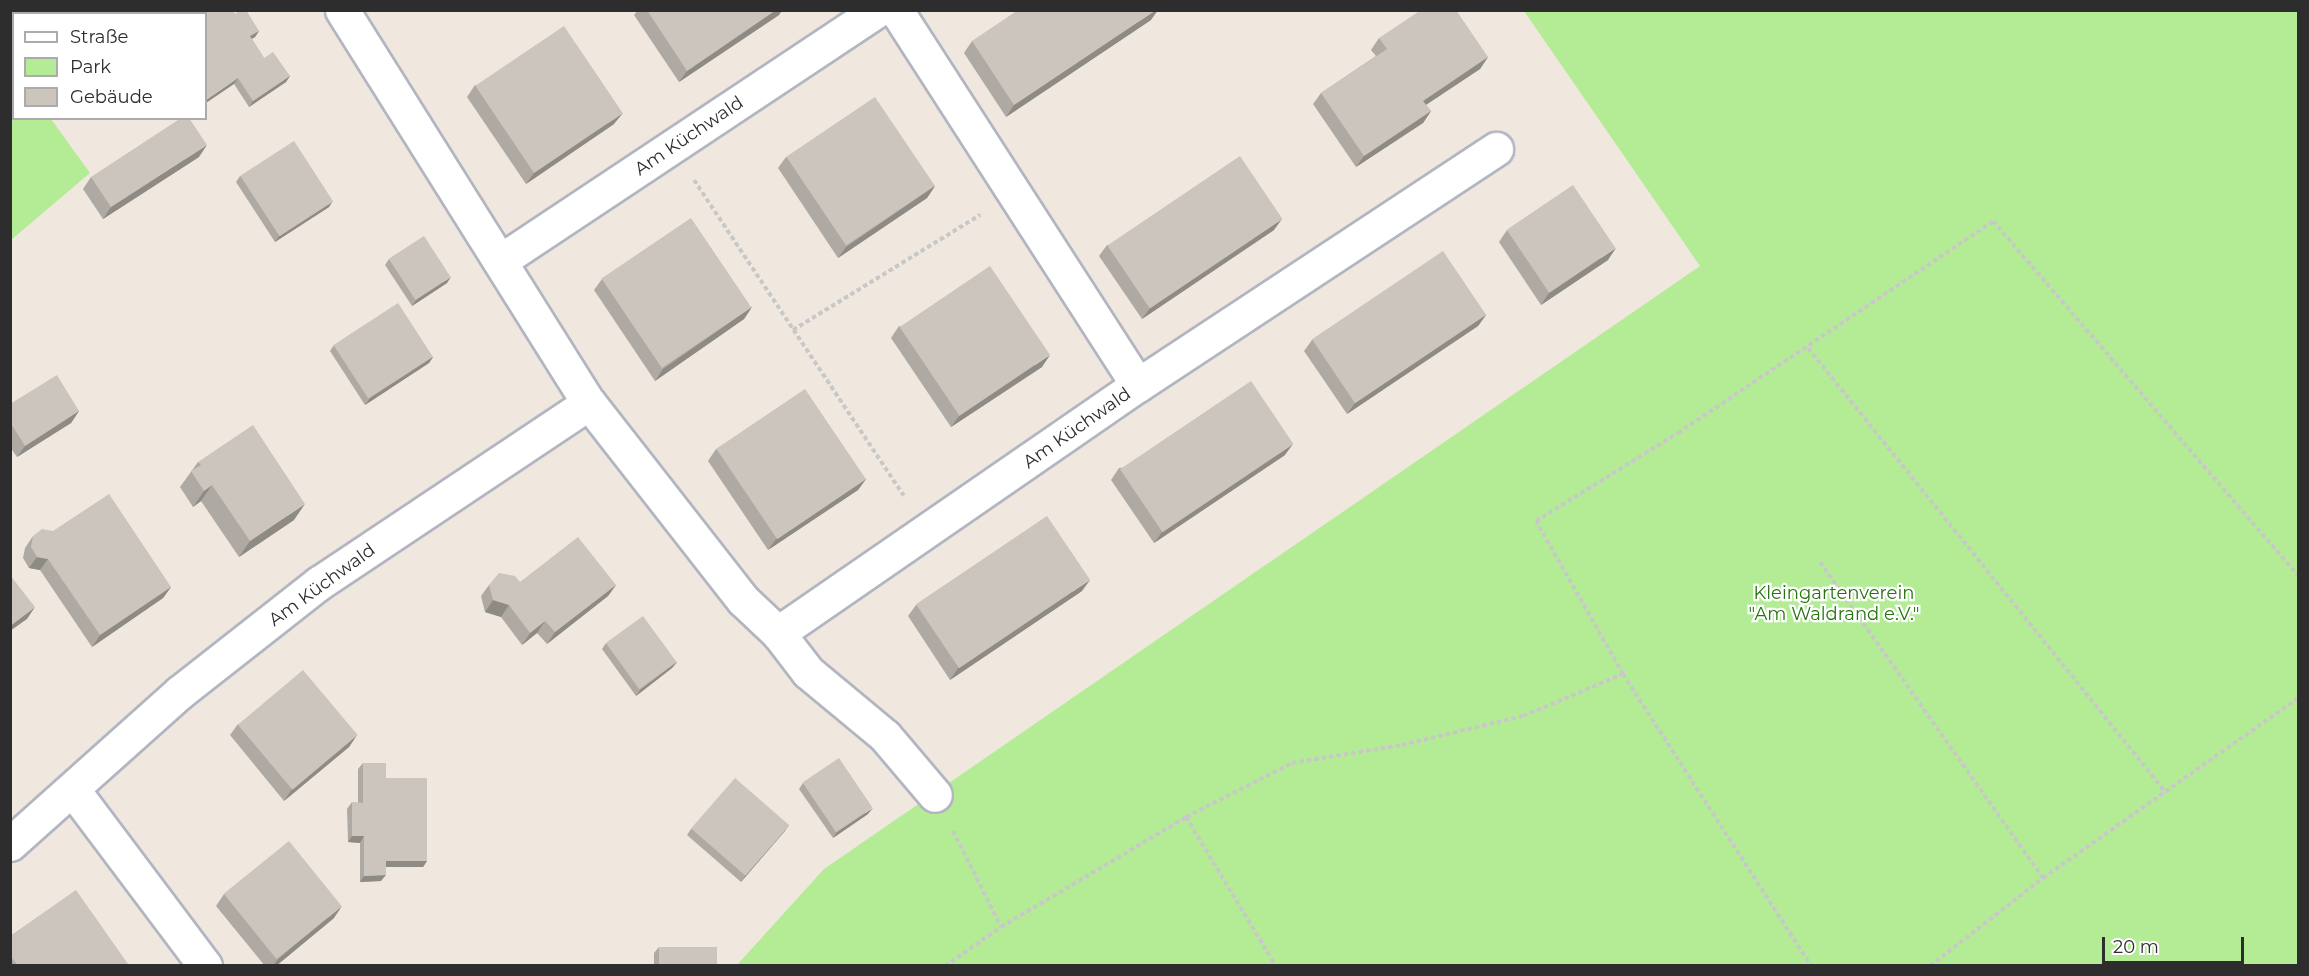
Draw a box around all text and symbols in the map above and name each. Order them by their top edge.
legend [12,12,207,120]
text: Straße [70,26,128,48]
text: Park [70,56,111,78]
text: Gebäude [70,86,153,108]
street label: Am Küchwald [631,92,747,180]
street label: Am Küchwald [1019,383,1135,473]
street label: Am Küchwald [265,539,379,631]
park label: Kleingartenverein "Am Waldrand e.V." [1748,583,1920,626]
scale bar [2105,925,2248,963]
text: 20 m [2113,936,2159,958]

